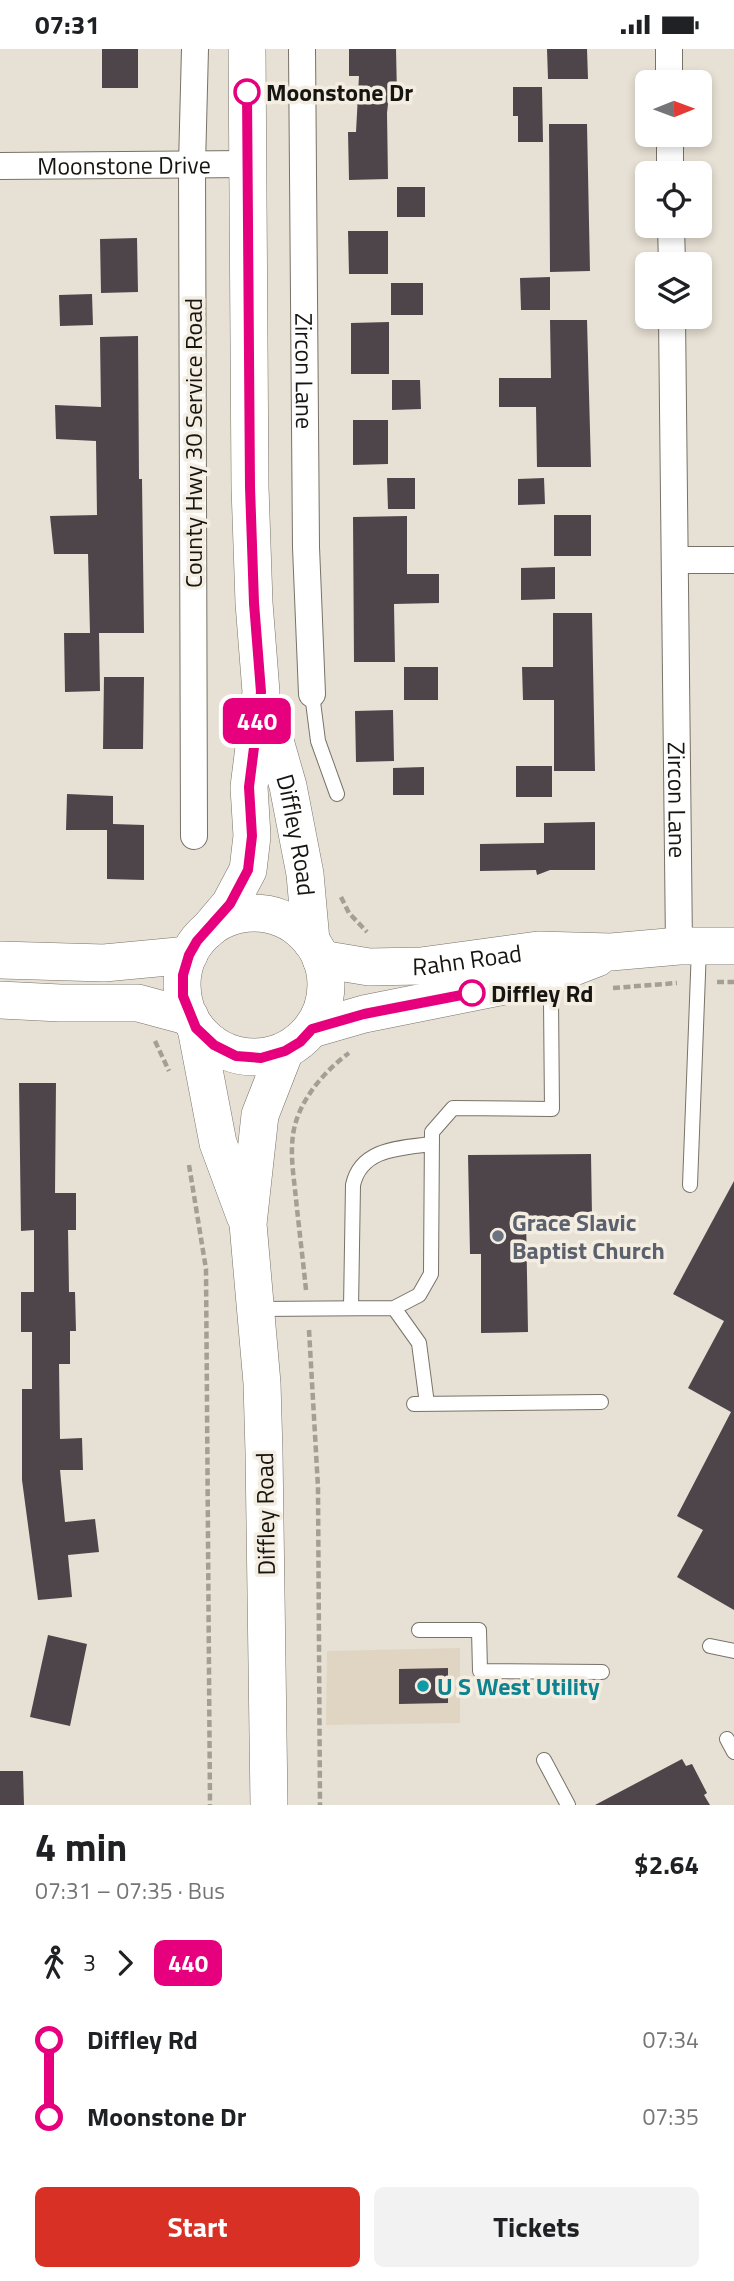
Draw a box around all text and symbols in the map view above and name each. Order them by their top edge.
text: 07:31 [35,5,100,44]
north arrow [635,70,712,147]
map controls [635,70,712,329]
place label: Moonstone Dr [266,74,413,110]
marker: Moonstone Dr [234,79,260,105]
street label: Moonstone Drive [37,146,211,184]
button: locate [635,161,712,238]
button: layers [635,252,712,329]
street label: County Hwy 30 Service Road [175,298,211,588]
street label: Zircon Lane [286,313,323,429]
line badge: 440 [217,698,297,744]
text: 440 [237,703,277,739]
street label: Zircon Lane [659,742,696,858]
street label: Diffley Road [267,770,325,897]
street label: Rahn Road [412,934,524,984]
place label: Diffley Rd [491,975,593,1011]
marker: Diffley Rd [459,980,485,1006]
place label: Grace Slavic Baptist Church [512,1204,665,1268]
marker: Grace Slavic Baptist Church [490,1228,506,1244]
street label: Diffley Road [246,1452,284,1576]
place label: U S West Utility [437,1668,600,1704]
marker: U S West Utility [415,1678,431,1694]
text: 4 min [35,1818,127,1876]
text: $2.64 [634,1845,699,1884]
text: 07:31 – 07:35 · Bus [35,1873,225,1908]
icon: walk [35,1944,73,1982]
icon: forward [106,1944,144,1982]
text: 3 [83,1945,96,1980]
text: 440 [168,1945,208,1981]
text: Diffley Rd [87,2020,198,2059]
text: 07:34 [642,2022,699,2057]
text: Moonstone Dr [87,2097,246,2136]
text: 07:35 [642,2099,699,2134]
button: Start [35,2187,360,2267]
button: Tickets [374,2187,699,2267]

